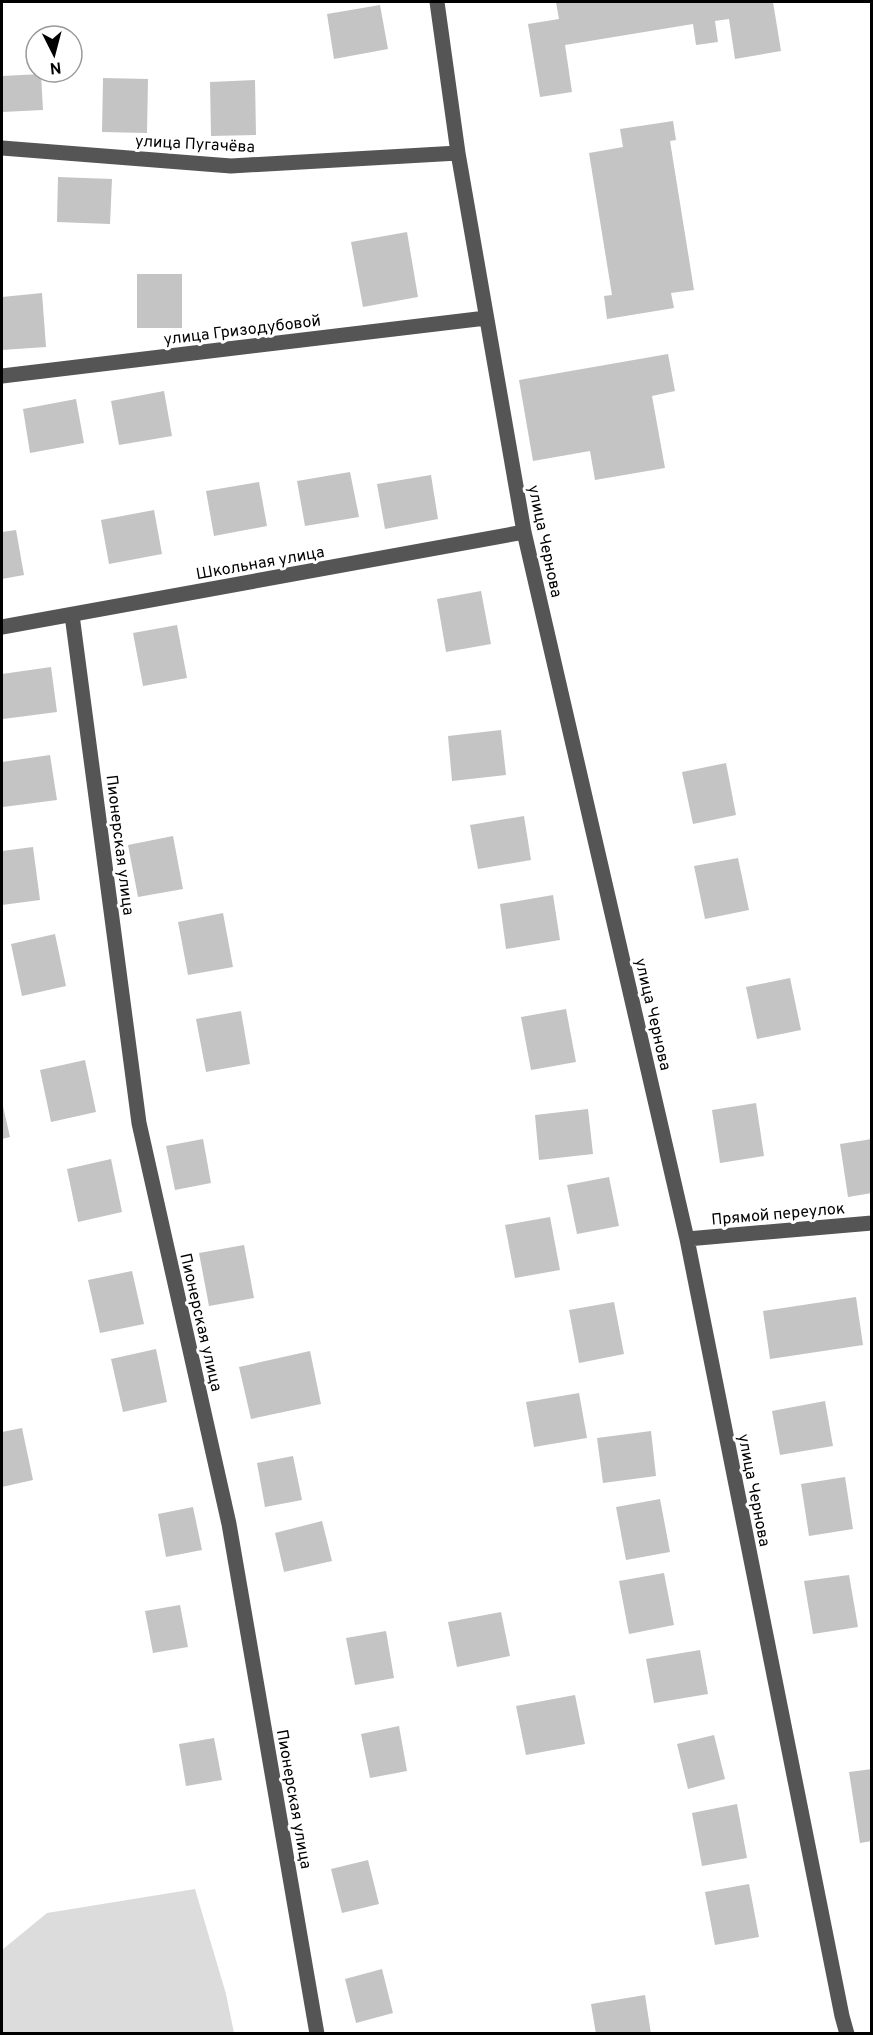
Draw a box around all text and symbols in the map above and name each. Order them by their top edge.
north arrow [24,24,84,84]
text: N [49,56,62,77]
street label: улица Пугачёва [134,132,255,158]
street label: улица Гризодубовой [162,311,322,351]
street label: улица Чернова [522,483,566,600]
street label: Школьная улица [195,543,326,585]
street label: Пионерская улица [100,774,138,917]
street label: улица Чернова [629,956,675,1073]
street label: Прямой переулок [710,1199,846,1231]
street label: Пионерская улица [174,1251,226,1394]
street label: улица Чернова [732,1432,774,1549]
street label: Пионерская улица [271,1728,315,1871]

